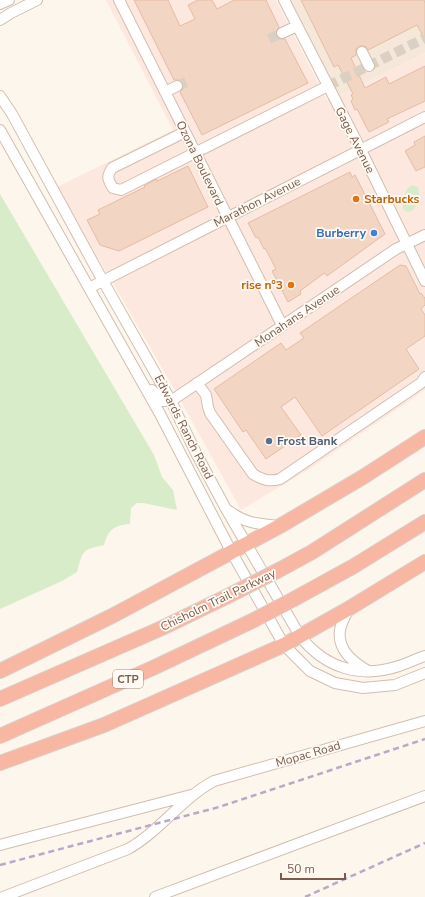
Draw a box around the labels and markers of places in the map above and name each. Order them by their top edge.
place label: Starbucks [364,191,420,207]
marker: Starbucks [351,194,361,204]
place label: Burberry [316,225,367,241]
marker: Burberry [369,228,379,238]
place label: rise n°3 [241,277,283,293]
marker: rise n°3 [286,280,296,290]
place label: Frost Bank [277,433,338,449]
marker: Frost Bank [264,436,274,446]

